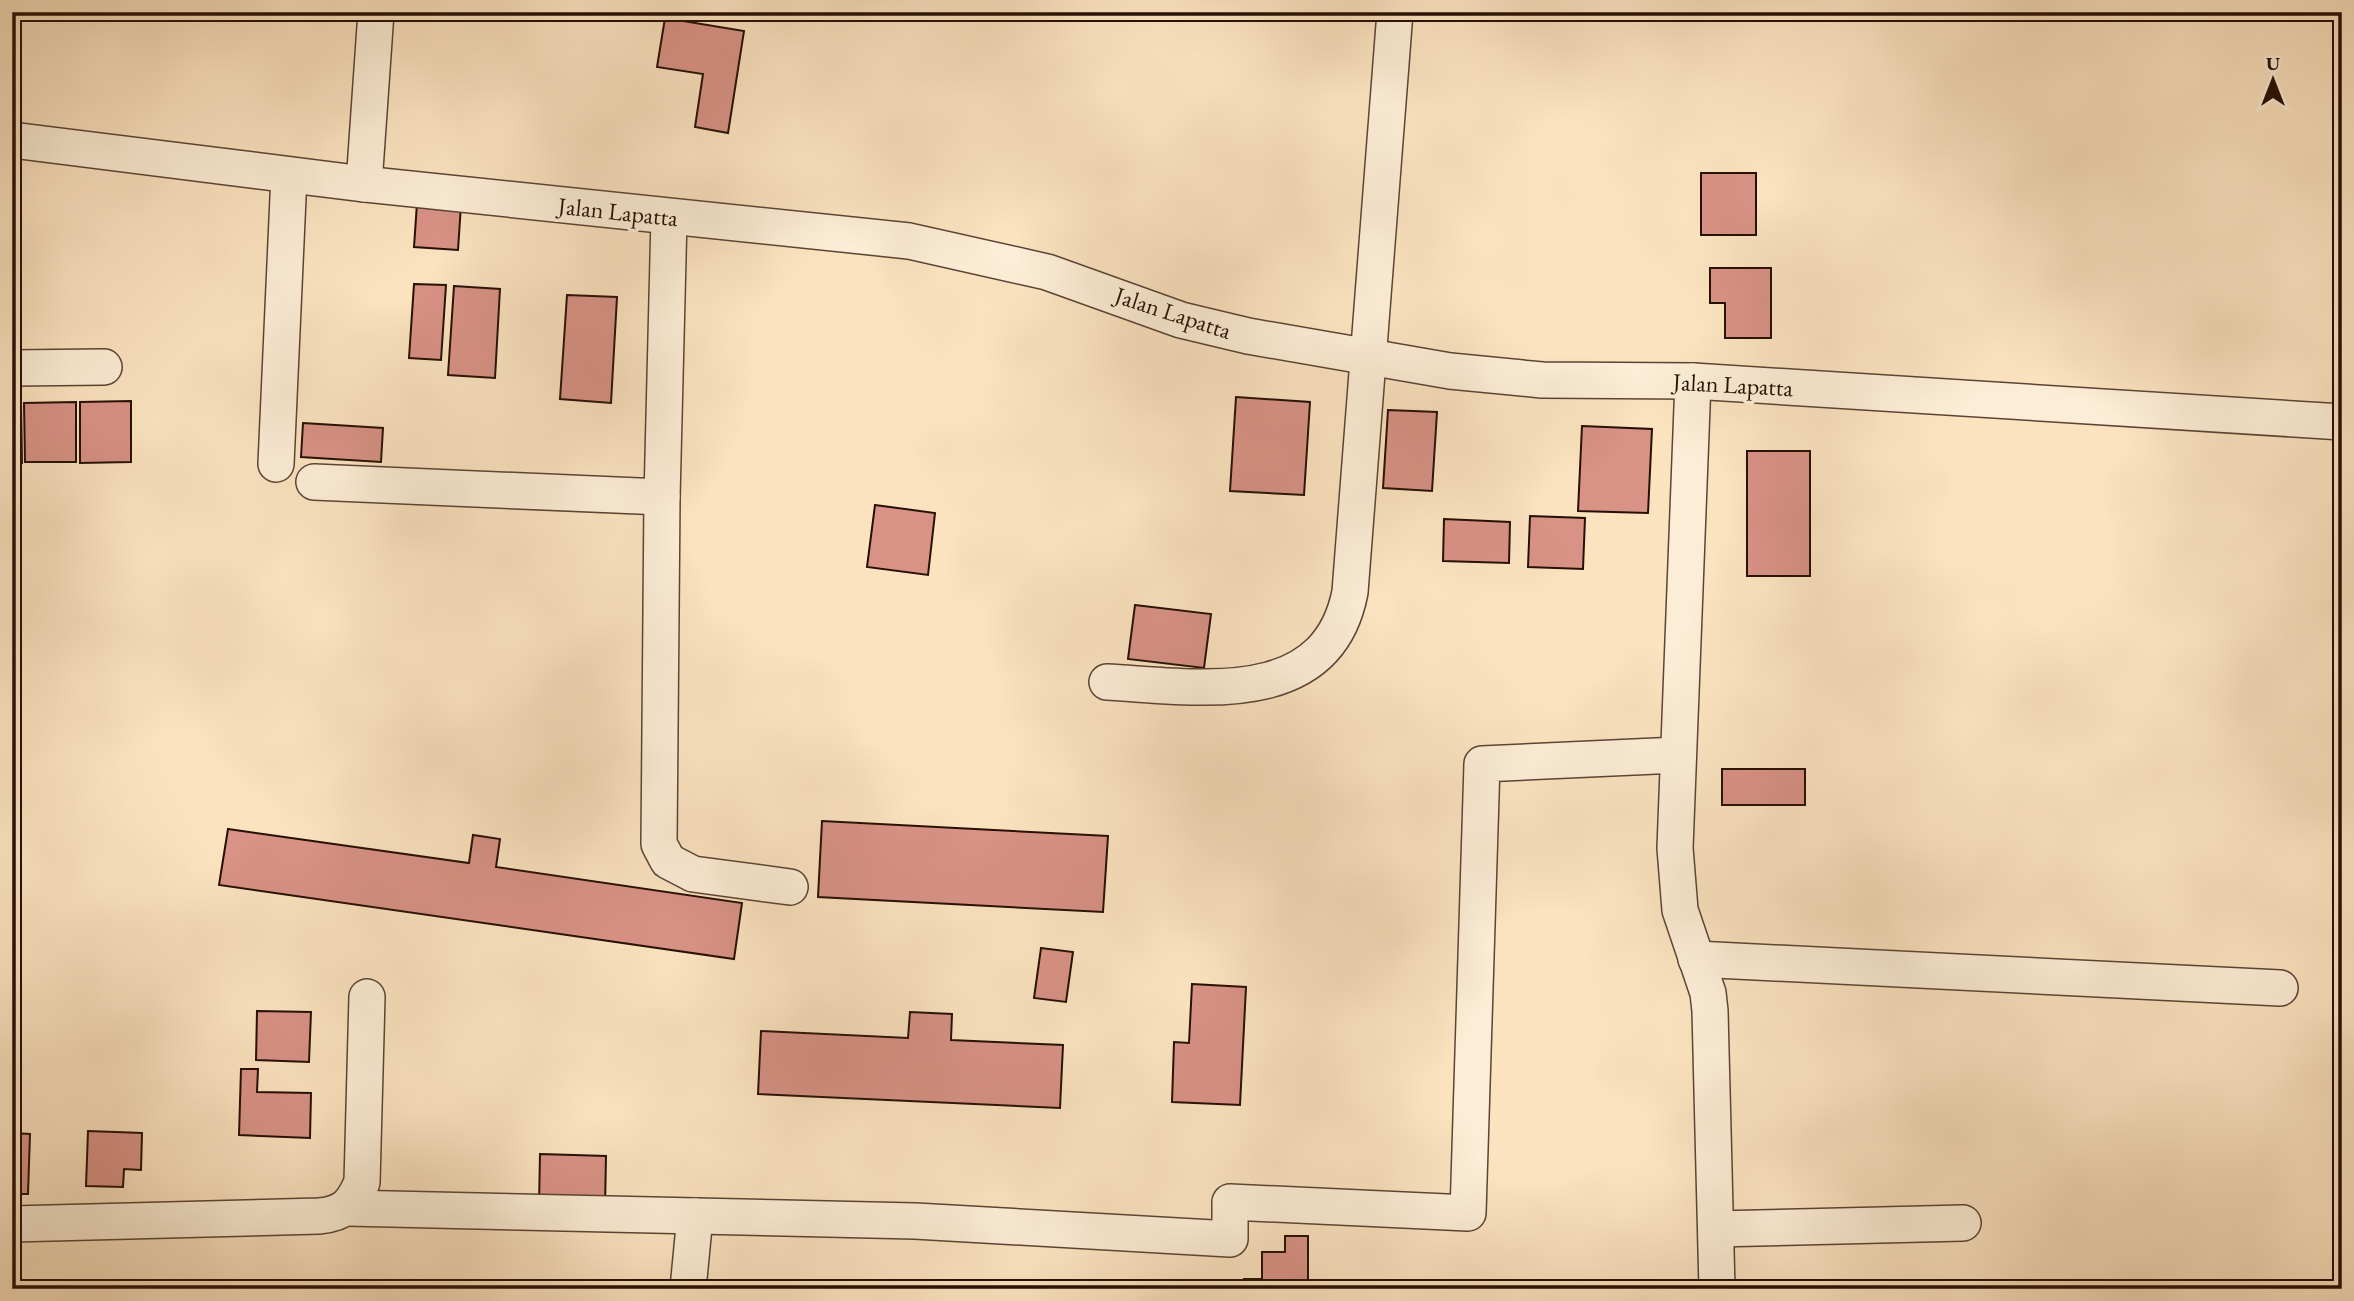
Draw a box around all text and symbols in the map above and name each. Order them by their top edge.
north arrow [2238,46,2308,116]
text: U [2266,51,2280,76]
street label: Jalan Lapatta [555,190,680,233]
street label: Jalan Lapatta [1109,279,1236,346]
street label: Jalan Lapatta [1670,366,1794,403]

